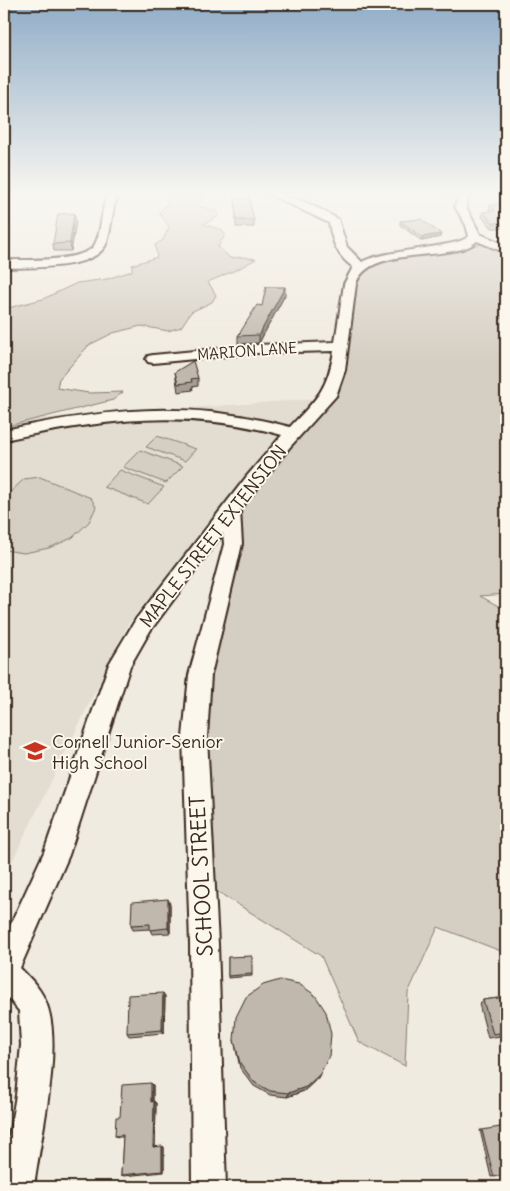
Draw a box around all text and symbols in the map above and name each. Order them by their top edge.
street label: MARION LANE [196,338,298,364]
street label: MAPLE STREET EXTENSION [135,440,291,632]
place label: Cornell Junior-Senior High School [52,730,224,774]
school or university icon: Cornell Junior-Senior High School [22,738,48,764]
street label: SCHOOL STREET [183,795,219,957]

